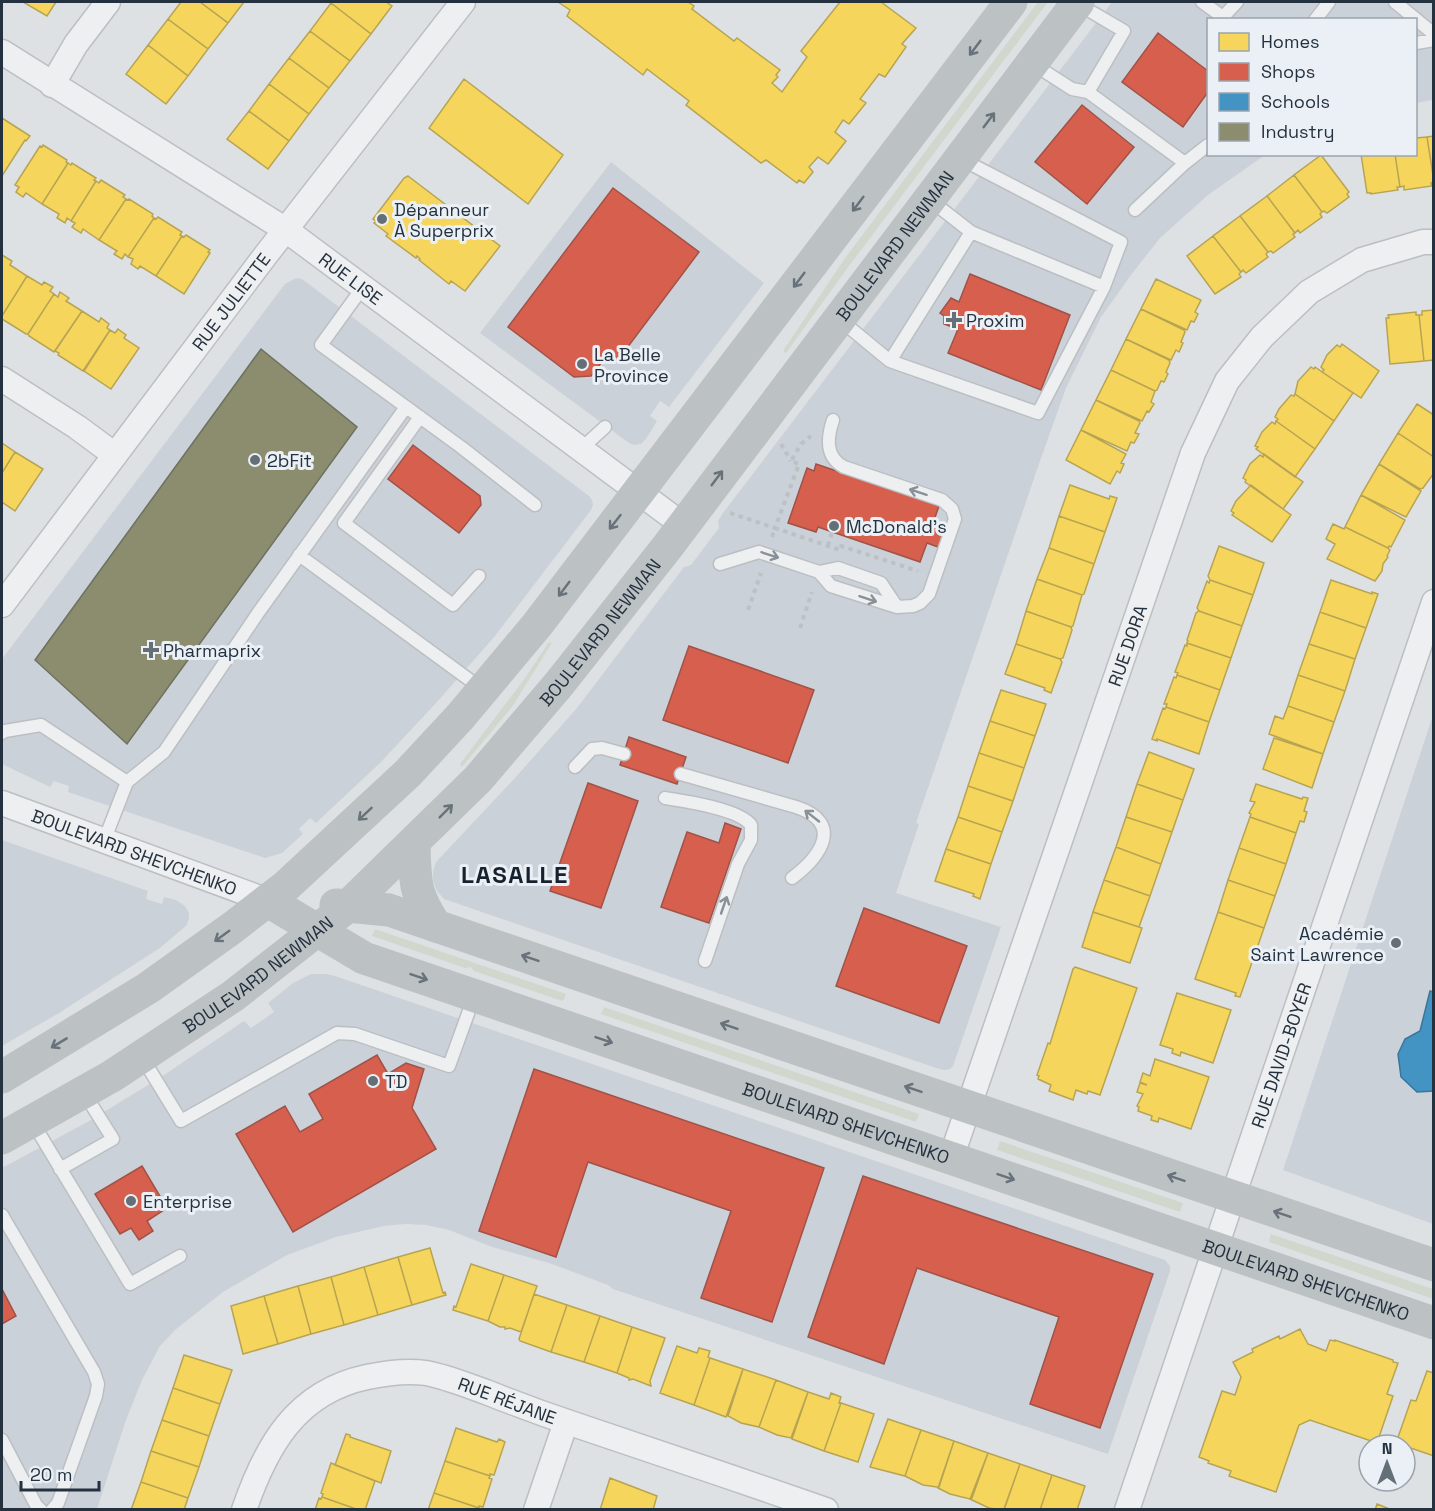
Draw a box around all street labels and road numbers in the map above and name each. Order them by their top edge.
street label: BOULEVARD NEWMAN [830,166,958,325]
street label: RUE LISE [314,247,387,309]
street label: RUE JULIETTE [186,248,275,355]
street label: BOULEVARD NEWMAN [534,554,665,710]
street label: RUE DORA [1102,602,1152,689]
street label: BOULEVARD SHEVCHENKO [28,803,240,900]
street label: BOULEVARD NEWMAN [178,911,338,1038]
street label: RUE DAVID-BOYER [1246,980,1316,1131]
street label: BOULEVARD SHEVCHENKO [740,1076,953,1168]
street label: BOULEVARD SHEVCHENKO [1200,1233,1413,1325]
street label: RUE RÉJANE [455,1371,560,1429]

